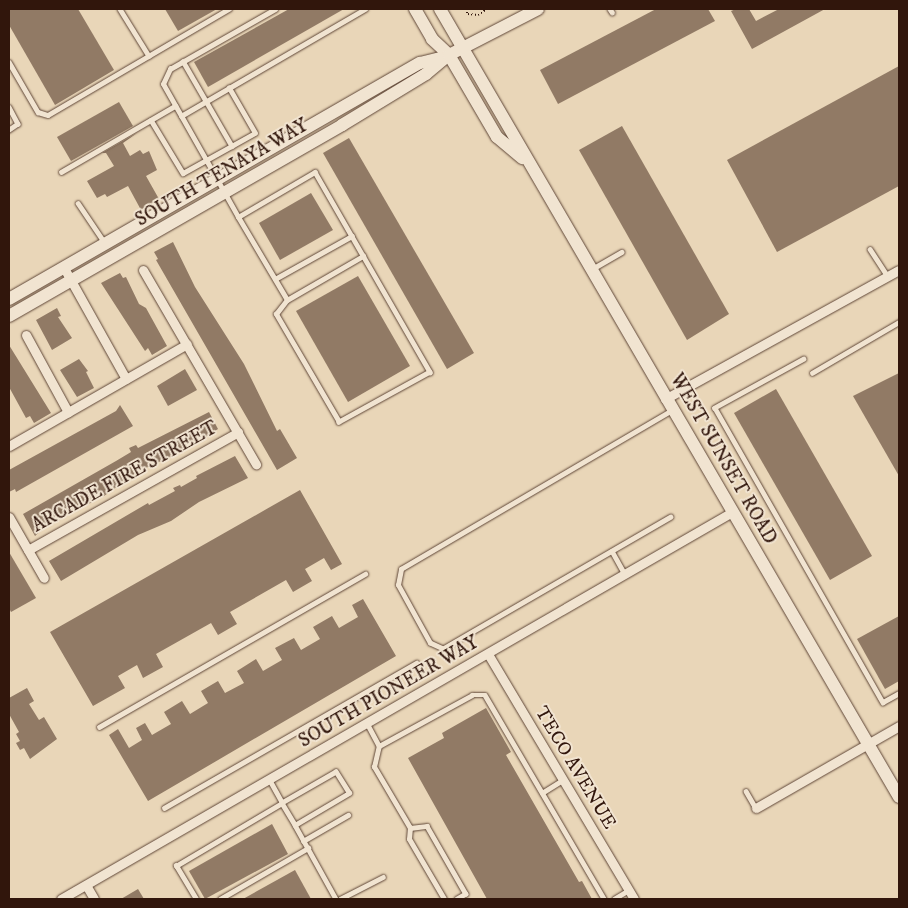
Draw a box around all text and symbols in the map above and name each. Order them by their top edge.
street label: SOUTH TENAYA WAY [132,114,312,232]
street label: WEST SUNSET ROAD [665,370,781,548]
street label: ARCADE FIRE STREET [28,416,222,538]
street label: SOUTH PIONEER WAY [295,631,483,753]
street label: TECO AVENUE [529,703,621,833]

